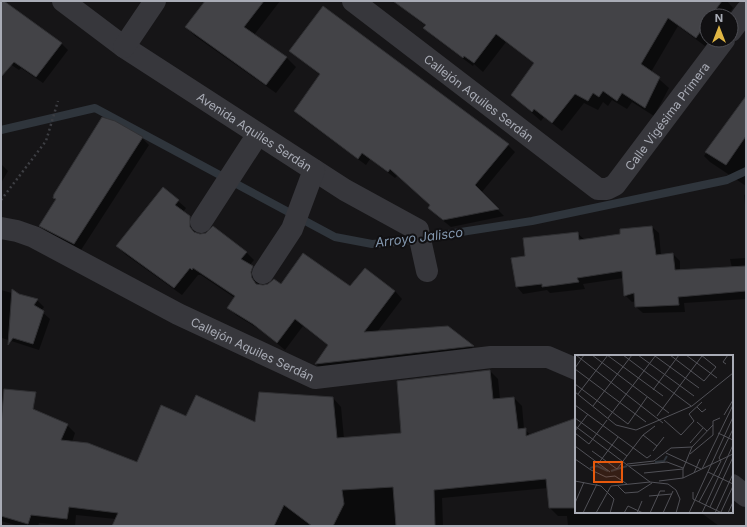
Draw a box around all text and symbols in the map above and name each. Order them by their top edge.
north arrow [699,8,739,48]
text: N [715,11,723,25]
street label: Callejón Aquiles Serdán [421,51,537,145]
street label: Calle Vigésima Primera [621,59,712,173]
street label: Avenida Aquiles Serdán [194,89,315,174]
water label: Arroyo Jalisco [373,224,464,250]
street label: Callejón Aquiles Serdán [189,314,317,384]
inset map [575,355,733,513]

